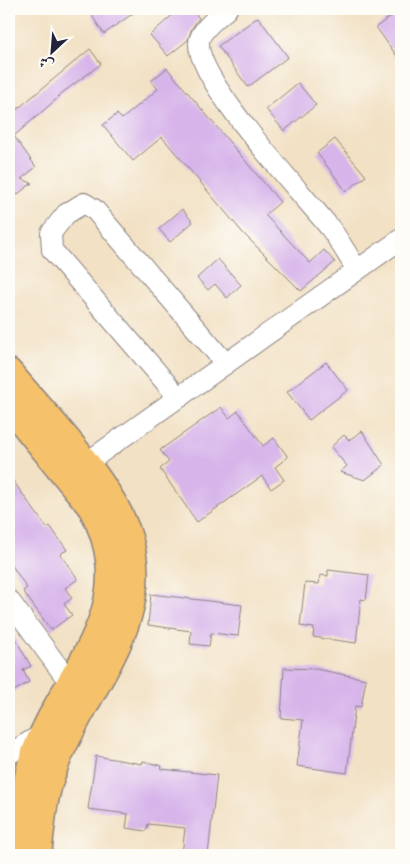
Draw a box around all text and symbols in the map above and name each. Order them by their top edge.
north arrow [28,28,78,78]
text: ش [36,50,58,74]

